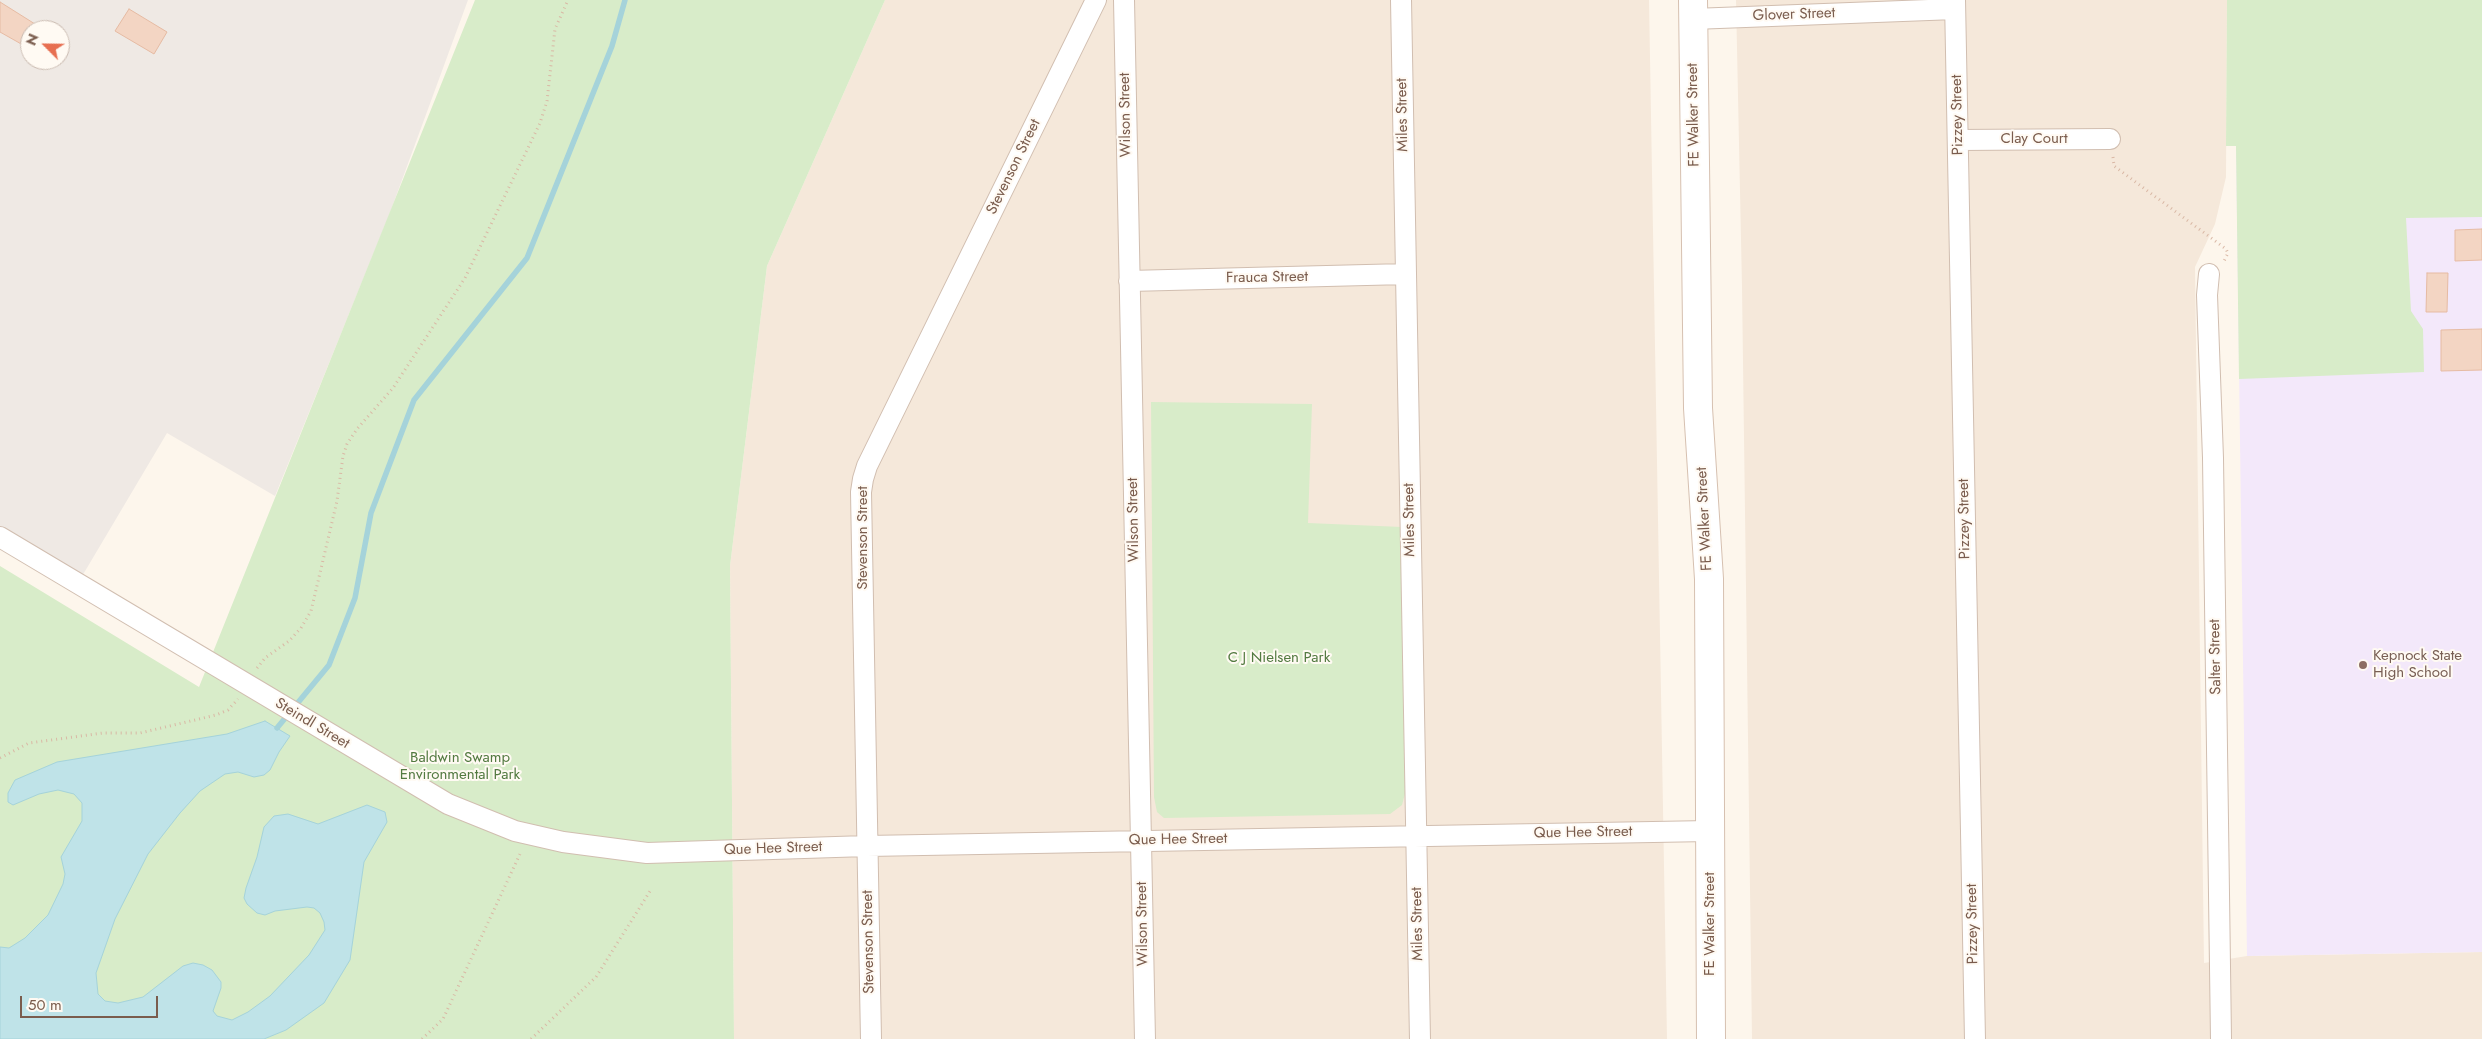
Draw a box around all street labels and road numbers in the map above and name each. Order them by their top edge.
street label: Glover Street [1752,5,1836,25]
street label: FE Walker Street [1684,63,1704,167]
street label: Wilson Street [1116,73,1136,157]
street label: Pizzey Street [1948,75,1968,155]
street label: Miles Street [1393,78,1413,152]
street label: Stevenson Street [983,116,1045,218]
street label: Clay Court [2000,130,2068,148]
street label: Frauca Street [1226,268,1308,288]
street label: FE Walker Street [1693,467,1717,571]
street label: Wilson Street [1124,478,1144,562]
street label: Pizzey Street [1955,479,1975,559]
street label: Miles Street [1400,483,1420,557]
street label: Stevenson Street [854,486,872,590]
street label: Salter Street [2206,619,2226,695]
street label: Steindl Street [272,695,352,753]
street label: Que Hee Street [1534,823,1632,843]
street label: Que Hee Street [1129,830,1227,850]
street label: Que Hee Street [724,838,822,860]
street label: FE Walker Street [1701,872,1719,976]
street label: Wilson Street [1133,882,1153,966]
street label: Pizzey Street [1963,884,1983,964]
street label: Miles Street [1408,887,1428,961]
street label: Stevenson Street [859,890,879,994]

